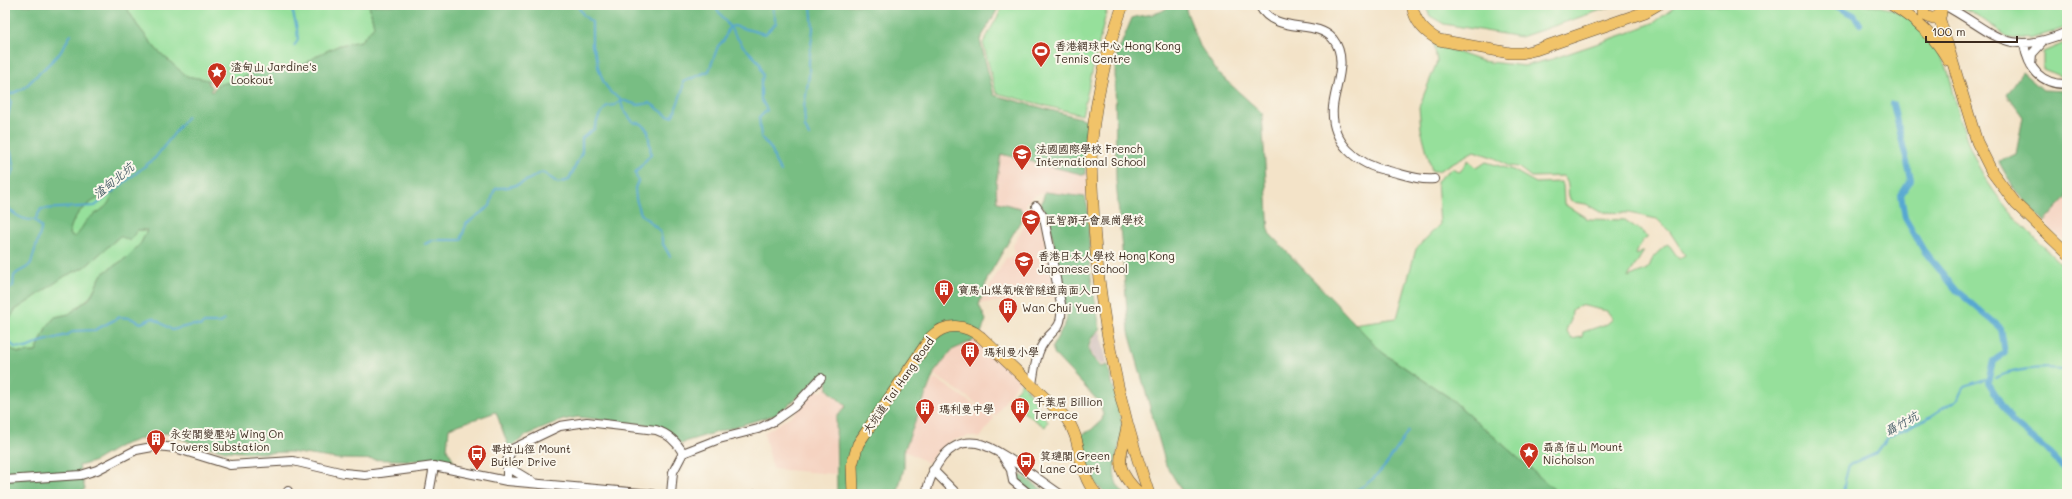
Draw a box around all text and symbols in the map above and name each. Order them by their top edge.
scale bar [1926,18,2017,44]
text: 100 m [1932,23,1966,39]
place label: 香港網球中心 Hong Kong Tennis Centre [1055,38,1181,66]
sports icon: 香港網球中心 Hong Kong Tennis Centre [1030,40,1052,68]
place label: 渣甸山 Jardine's Lookout [231,59,317,87]
place icon: 渣甸山 Jardine's Lookout [206,61,228,89]
place label: 法國國際學校 French International School [1036,141,1146,169]
school or university icon: 法國國際學校 French International School [1011,143,1033,171]
water label: 渣甸北坑 [89,157,138,201]
school or university icon: 匡智獅子會晨崗學校 [1020,208,1042,236]
place label: 匡智獅子會晨崗學校 [1045,212,1144,227]
place label: 香港日本人學校 Hong Kong Japanese School [1038,248,1175,276]
school or university icon: 香港日本人學校 Hong Kong Japanese School [1013,250,1035,278]
building icon: 寶馬山煤氣喉管隧道南面入口 [933,278,955,306]
place label: 寶馬山煤氣喉管隧道南面入口 [958,282,1101,297]
building icon: Wan Chui Yuen [997,296,1019,324]
place label: Wan Chui Yuen [1022,300,1101,315]
street label: 大坑道 Tai Hang Road [859,334,937,436]
building icon: 瑪利曼小學 [959,340,981,368]
place label: 瑪利曼小學 [984,344,1039,359]
place label: 千葉居 Billion Terrace [1034,394,1102,422]
building icon: 千葉居 Billion Terrace [1009,396,1031,424]
building icon: 瑪利曼中學 [914,397,936,425]
place label: 瑪利曼中學 [939,401,994,416]
water label: 聶竹坑 [1881,406,1922,439]
place label: 永安閣變壓站 Wing On Towers Substation [170,426,283,454]
building icon: 永安閣變壓站 Wing On Towers Substation [145,428,167,456]
place label: 聶高信山 Mount Nicholson [1543,439,1623,467]
place label: 畢拉山徑 Mount Butler Drive [491,441,571,469]
place icon: 聶高信山 Mount Nicholson [1518,441,1540,469]
bus stop icon: 畢拉山徑 Mount Butler Drive [466,443,488,471]
place label: 箕璉閣 Green Lane Court [1040,448,1110,476]
bus stop icon: 箕璉閣 Green Lane Court [1015,450,1037,478]

